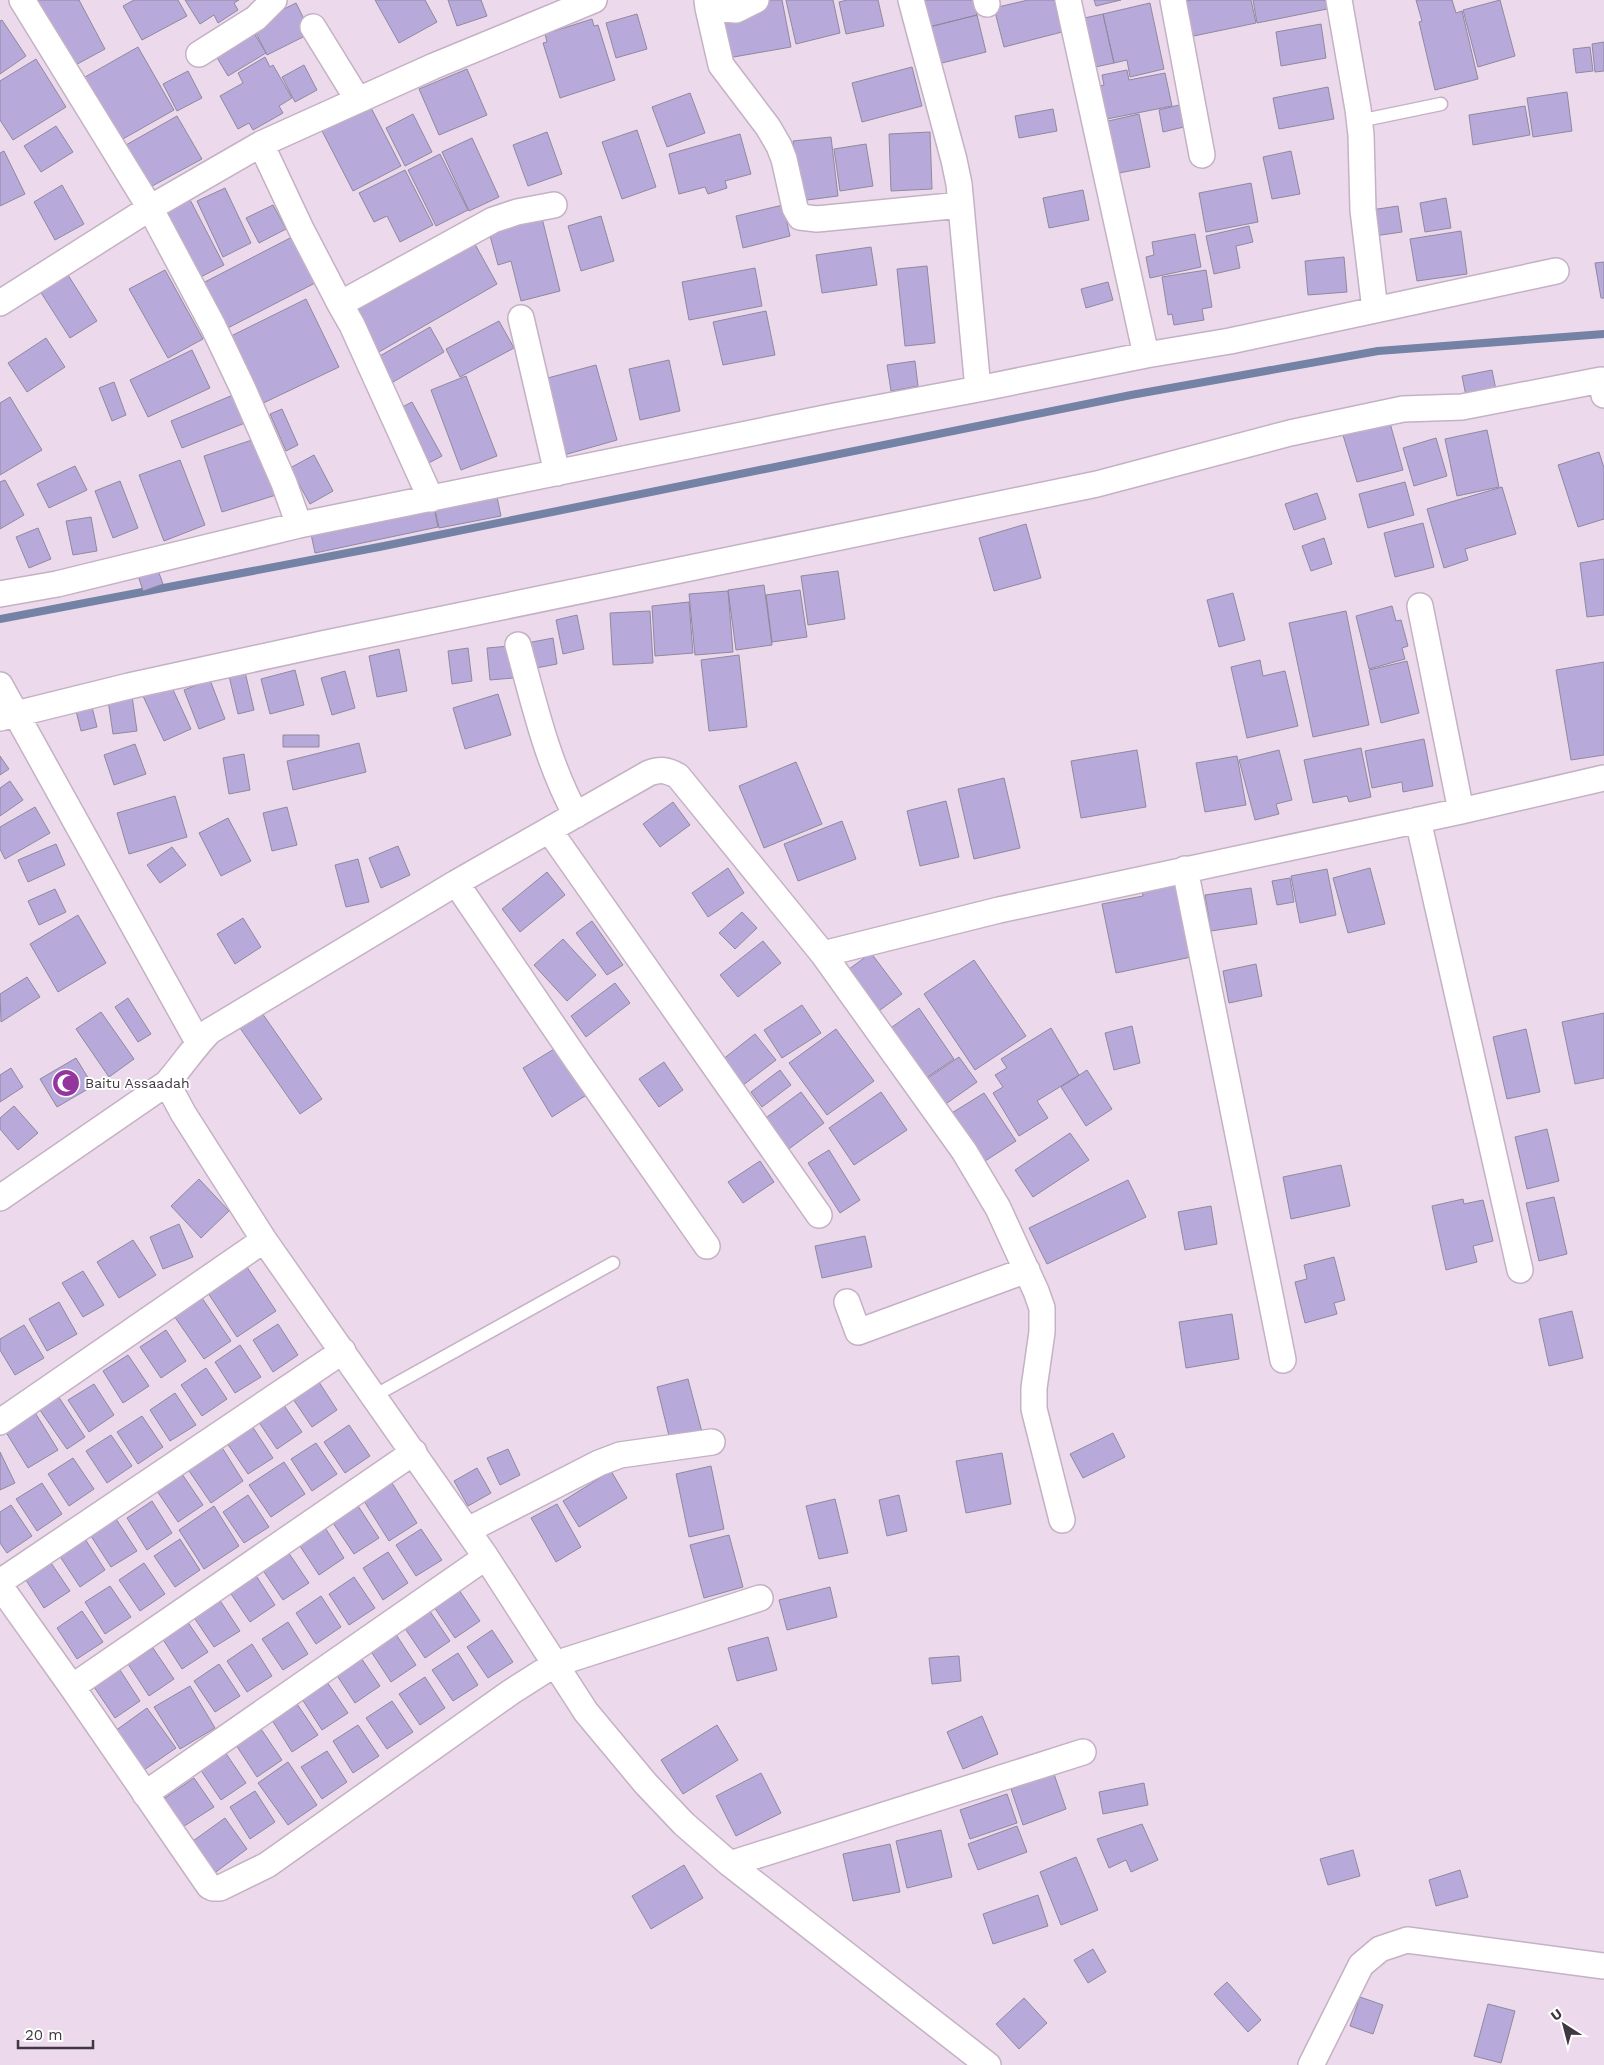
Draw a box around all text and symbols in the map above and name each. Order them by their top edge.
mosque icon: Baitu Assaadah [51,1068,81,1098]
place label: Baitu Assaadah [85,1075,190,1091]
north arrow [1539,2000,1589,2050]
text: U [1548,2005,1565,2024]
scale bar [18,2018,92,2050]
text: 20 m [25,2026,63,2044]

